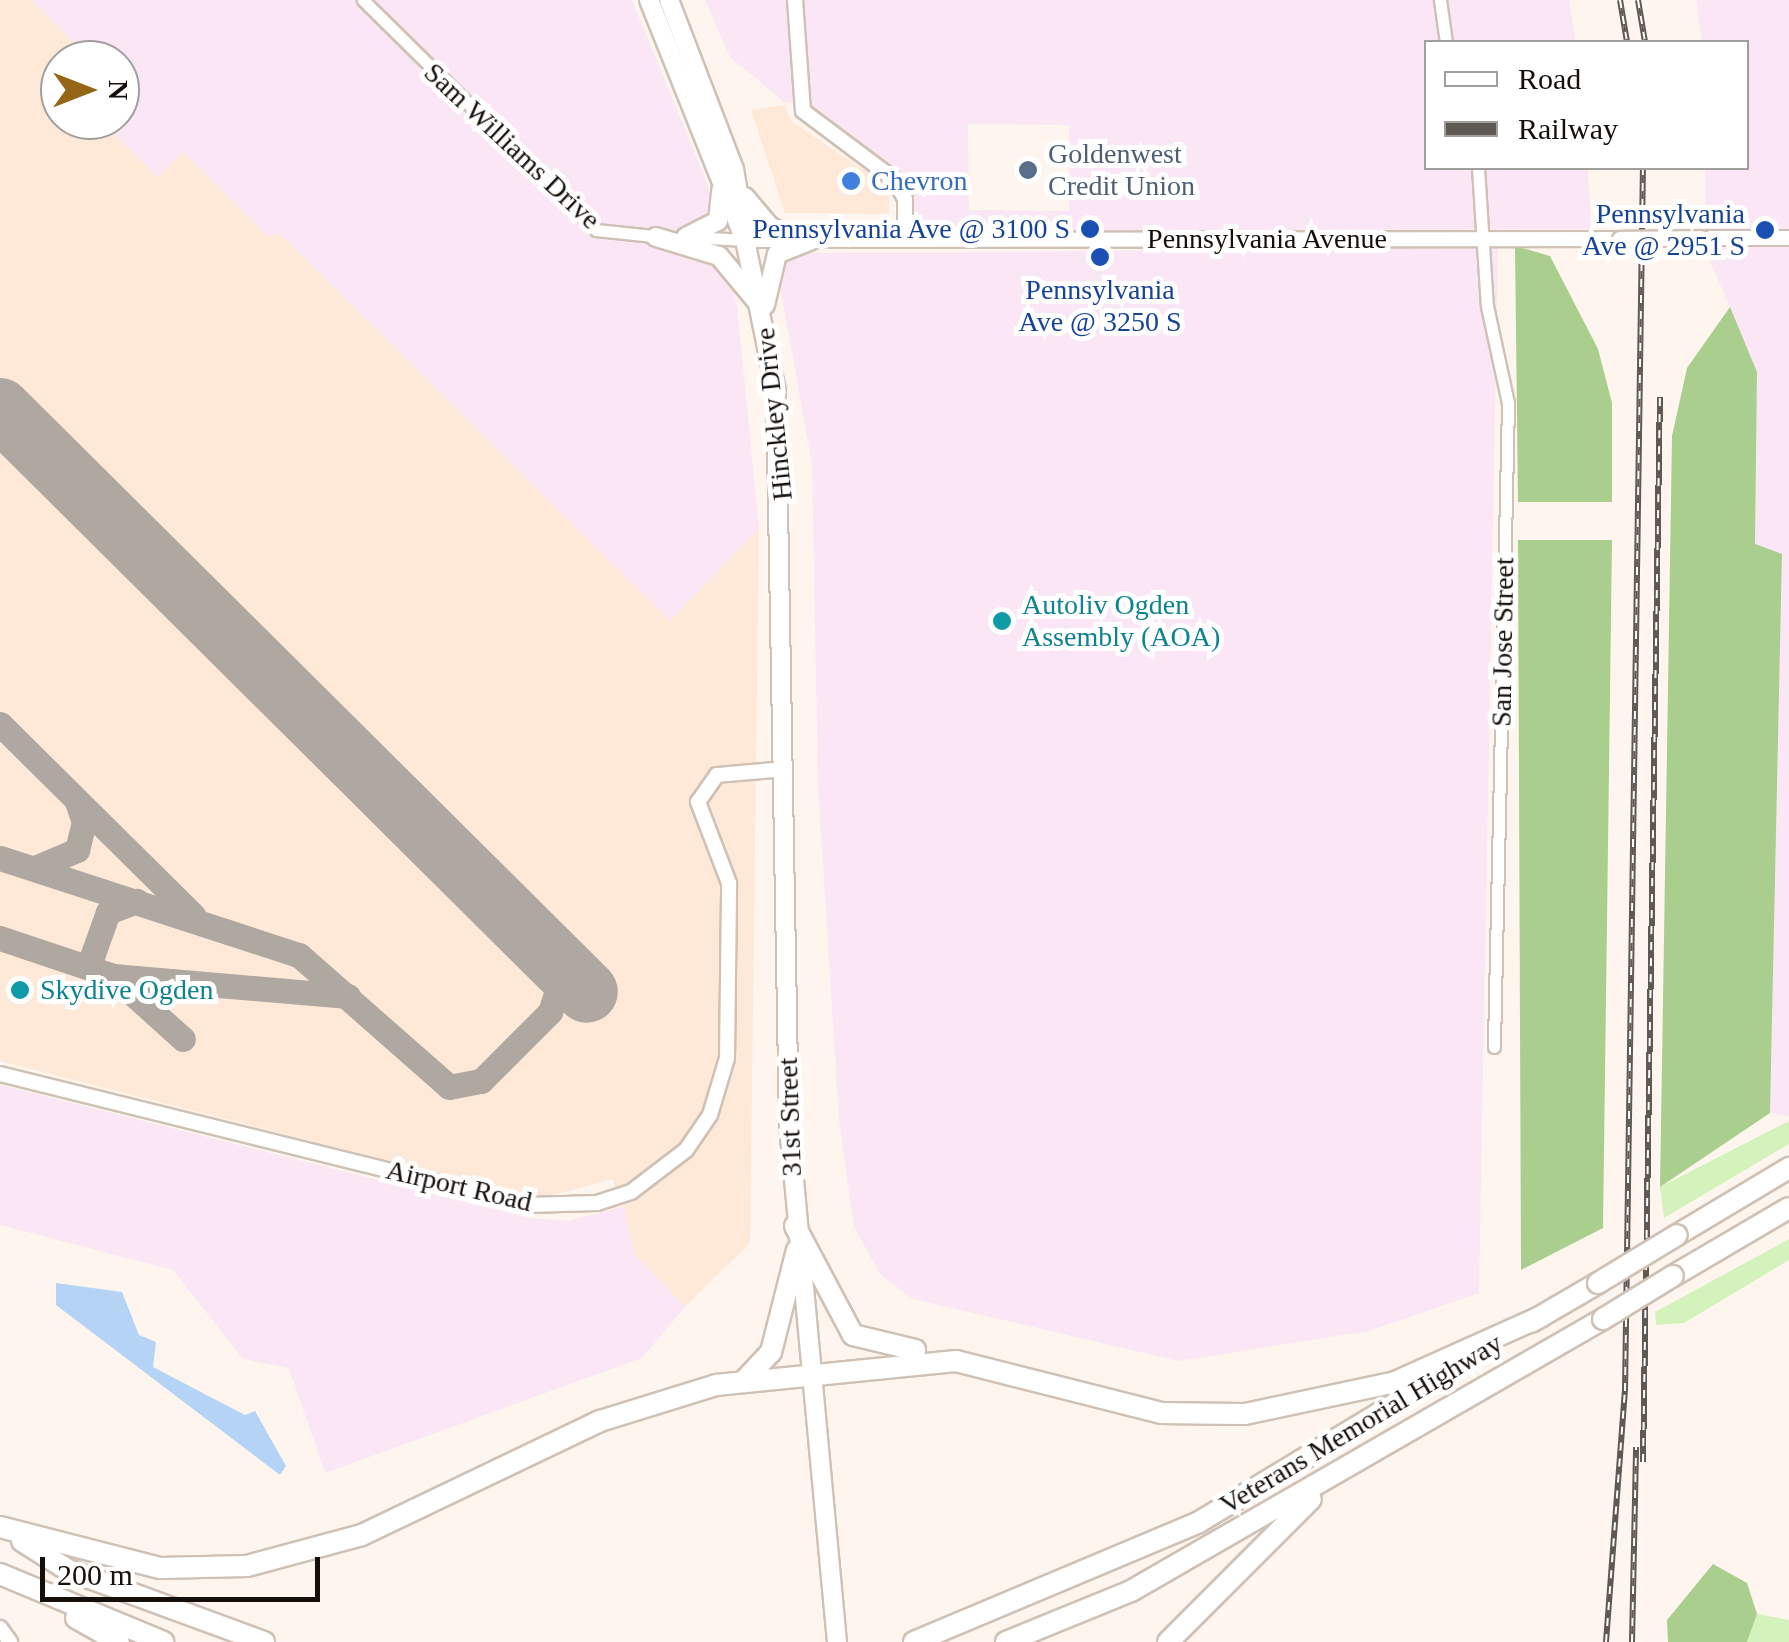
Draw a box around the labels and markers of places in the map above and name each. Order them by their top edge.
place label: Goldenwest Credit Union [1048,137,1195,203]
marker: Goldenwest Credit Union [1017,159,1039,181]
place label: Chevron [871,164,967,198]
marker: Chevron [840,170,862,192]
place label: Pennsylvania Ave @ 2951 S [1582,197,1745,263]
place label: Pennsylvania Ave @ 3100 S [751,212,1070,246]
marker: Pennsylvania Ave @ 3100 S [1079,218,1101,240]
marker: Pennsylvania Ave @ 2951 S [1754,219,1776,241]
marker: Pennsylvania Ave @ 3250 S [1089,246,1111,268]
place label: Pennsylvania Ave @ 3250 S [1019,273,1181,339]
place label: Autoliv Ogden Assembly (AOA) [1022,588,1220,654]
marker: Autoliv Ogden Assembly (AOA) [991,610,1013,632]
place label: Skydive Ogden [40,973,213,1007]
marker: Skydive Ogden [9,979,31,1001]

